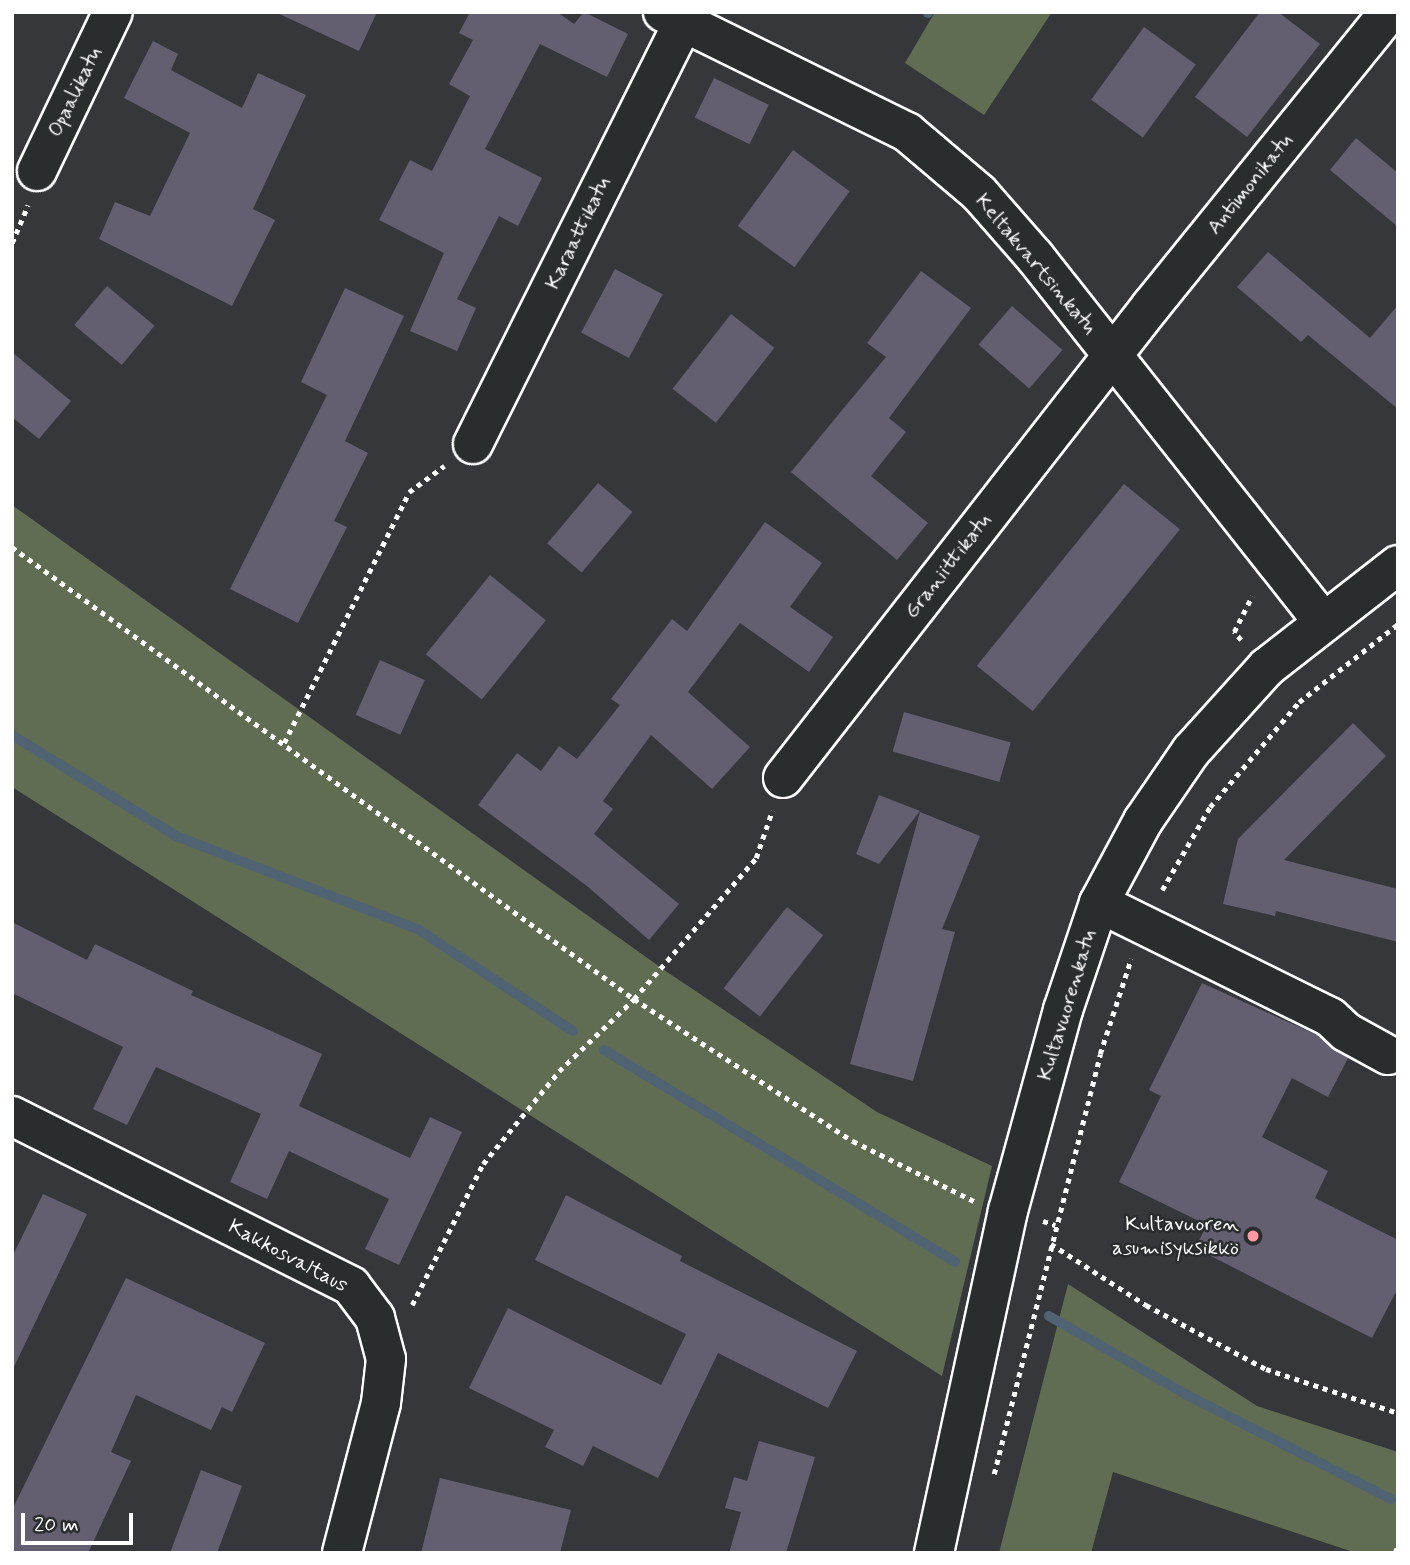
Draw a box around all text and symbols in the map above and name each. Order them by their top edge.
street label: Opaalikatu [42,43,108,141]
street label: Antimonikatu [1202,128,1298,240]
street label: Karaattikatu [540,173,616,293]
street label: Keltakvartsinkatu [970,188,1102,340]
street label: Graniittikatu [899,508,997,624]
street label: Kultavuorenkatu [1032,926,1102,1084]
place label: Kultavuoren asumisyksikkö [1112,1211,1239,1261]
street label: Kakkosvaltaus [224,1214,352,1298]
marker: Kultavuoren asumisyksikkö [1245,1228,1261,1244]
scale bar [24,1498,136,1542]
text: 20 m [34,1511,79,1539]

